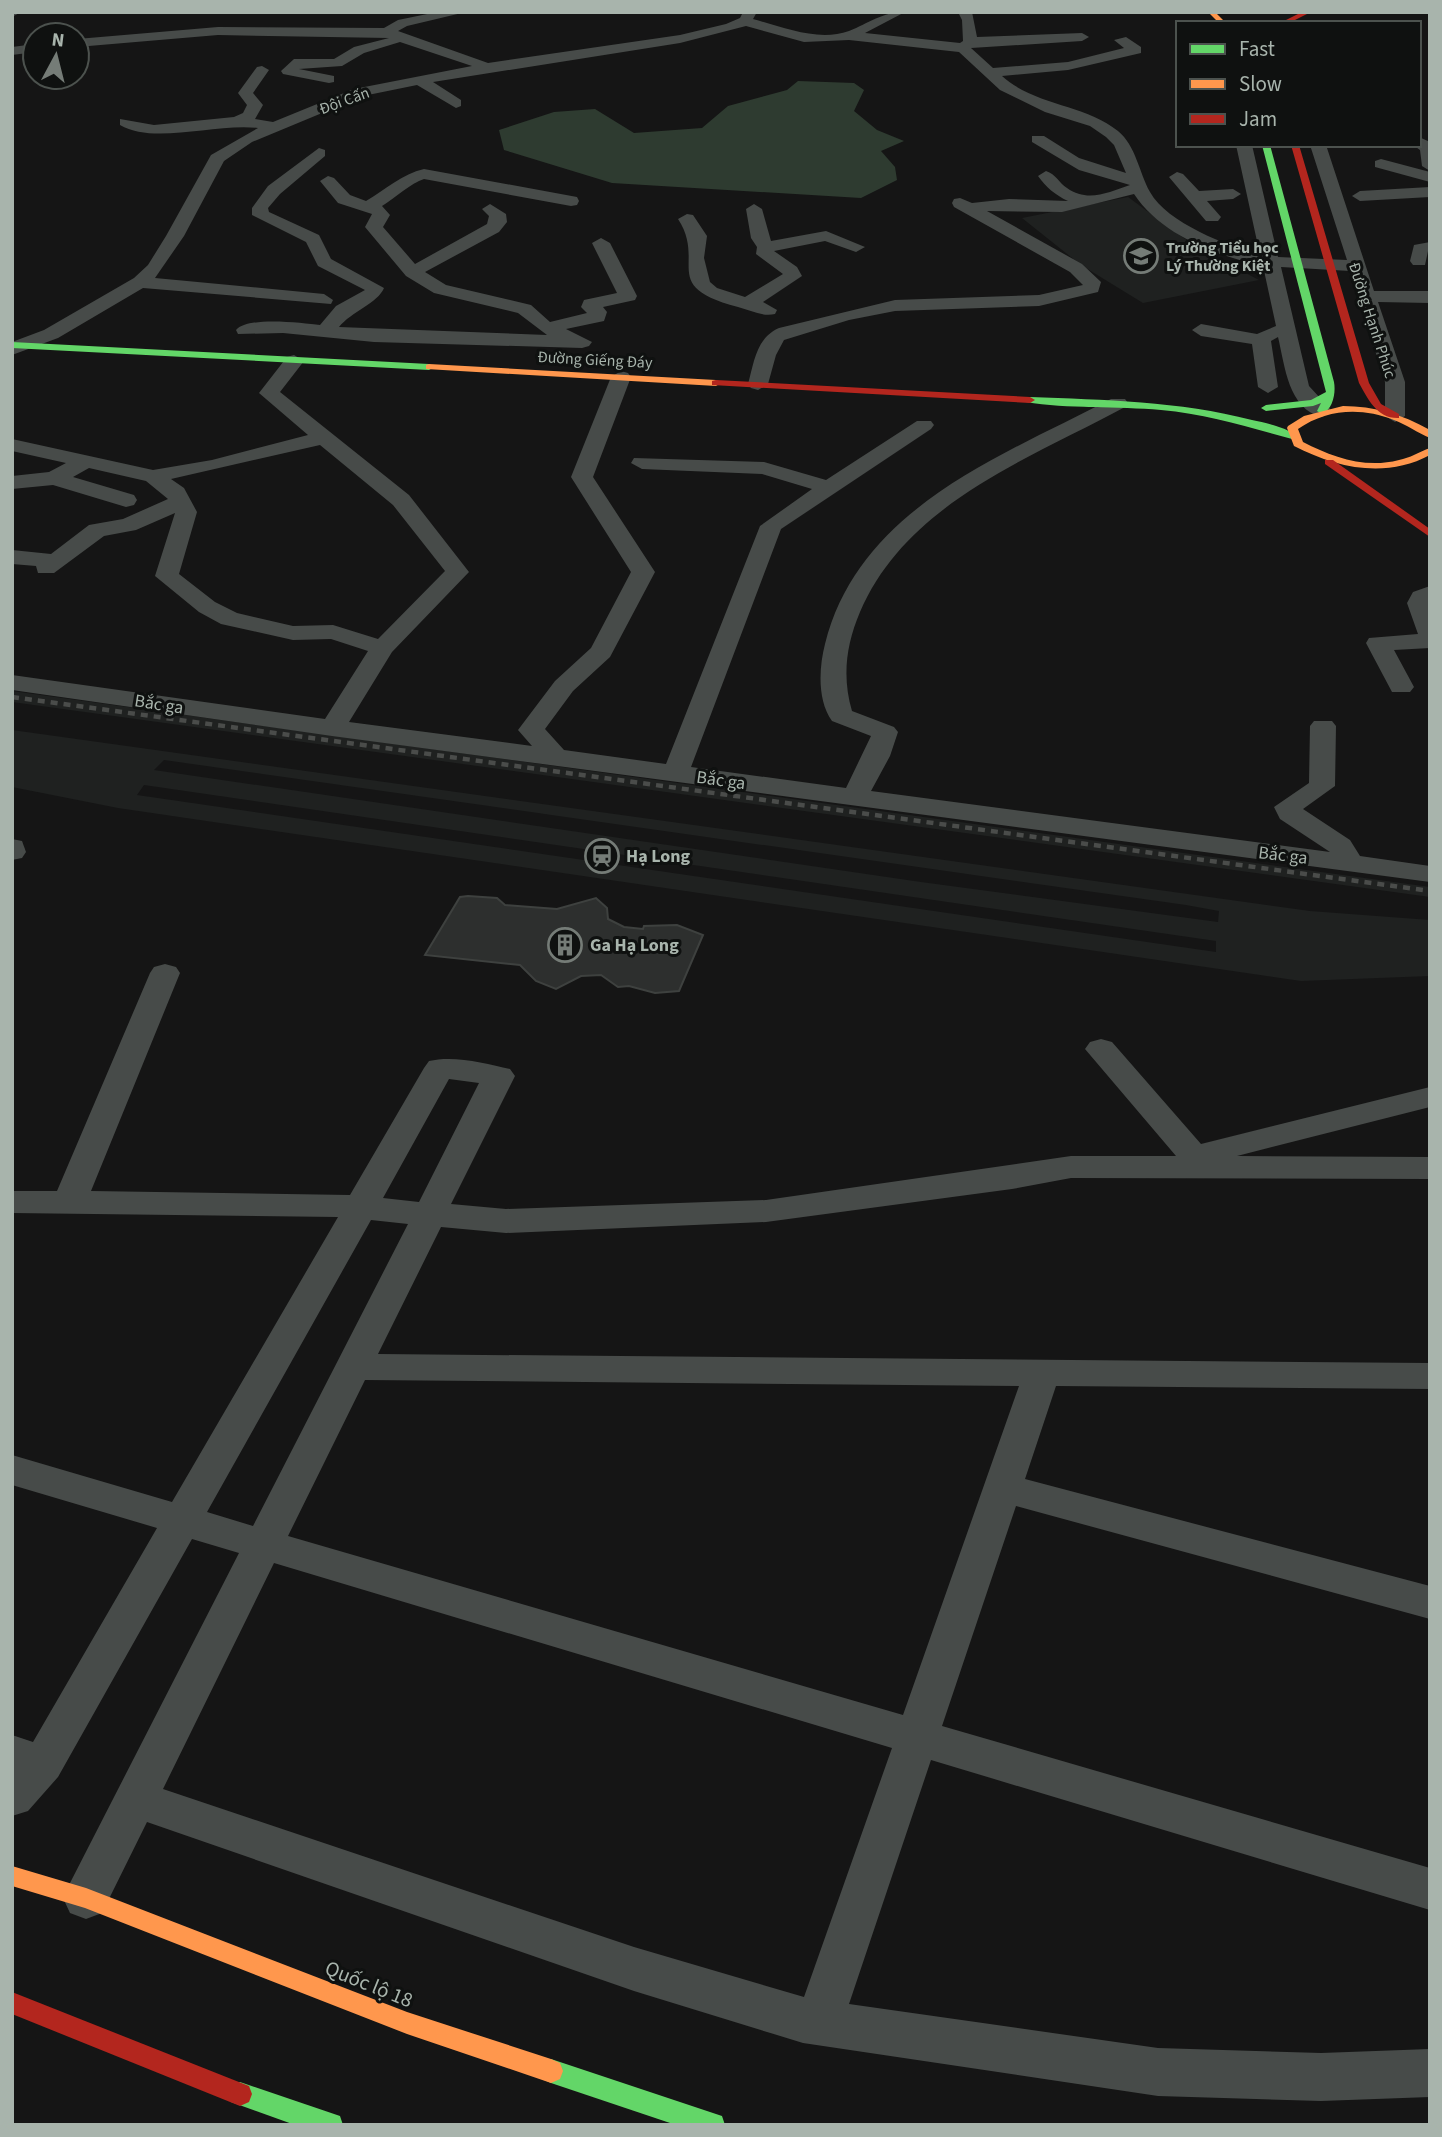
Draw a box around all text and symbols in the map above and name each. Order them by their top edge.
north arrow [21,21,91,91]
legend [1176,21,1421,147]
text: N [50,26,66,55]
text: Fast [1239,34,1275,64]
text: Slow [1239,69,1282,99]
street label: Đội Cấn [316,82,372,120]
text: Jam [1239,104,1277,134]
school or university icon: Trường Tiểu học Lý Thường Kiệt [1122,237,1160,275]
place label: Trường Tiểu học Lý Thường Kiệt [1166,237,1279,277]
street label: Đường Hạnh Phúc [1343,260,1401,381]
street label: Đường Giếng Đáy [537,346,653,374]
street label: Bắc ga [133,688,185,721]
street label: Bắc ga [695,765,747,796]
station icon: Hạ Long [583,837,621,875]
street label: Bắc ga [1257,840,1309,871]
place label: Hạ Long [626,844,691,869]
building icon: Ga Hạ Long [546,926,584,964]
place label: Ga Hạ Long [590,933,679,958]
street label: Quốc lộ 18 [321,1953,417,2015]

